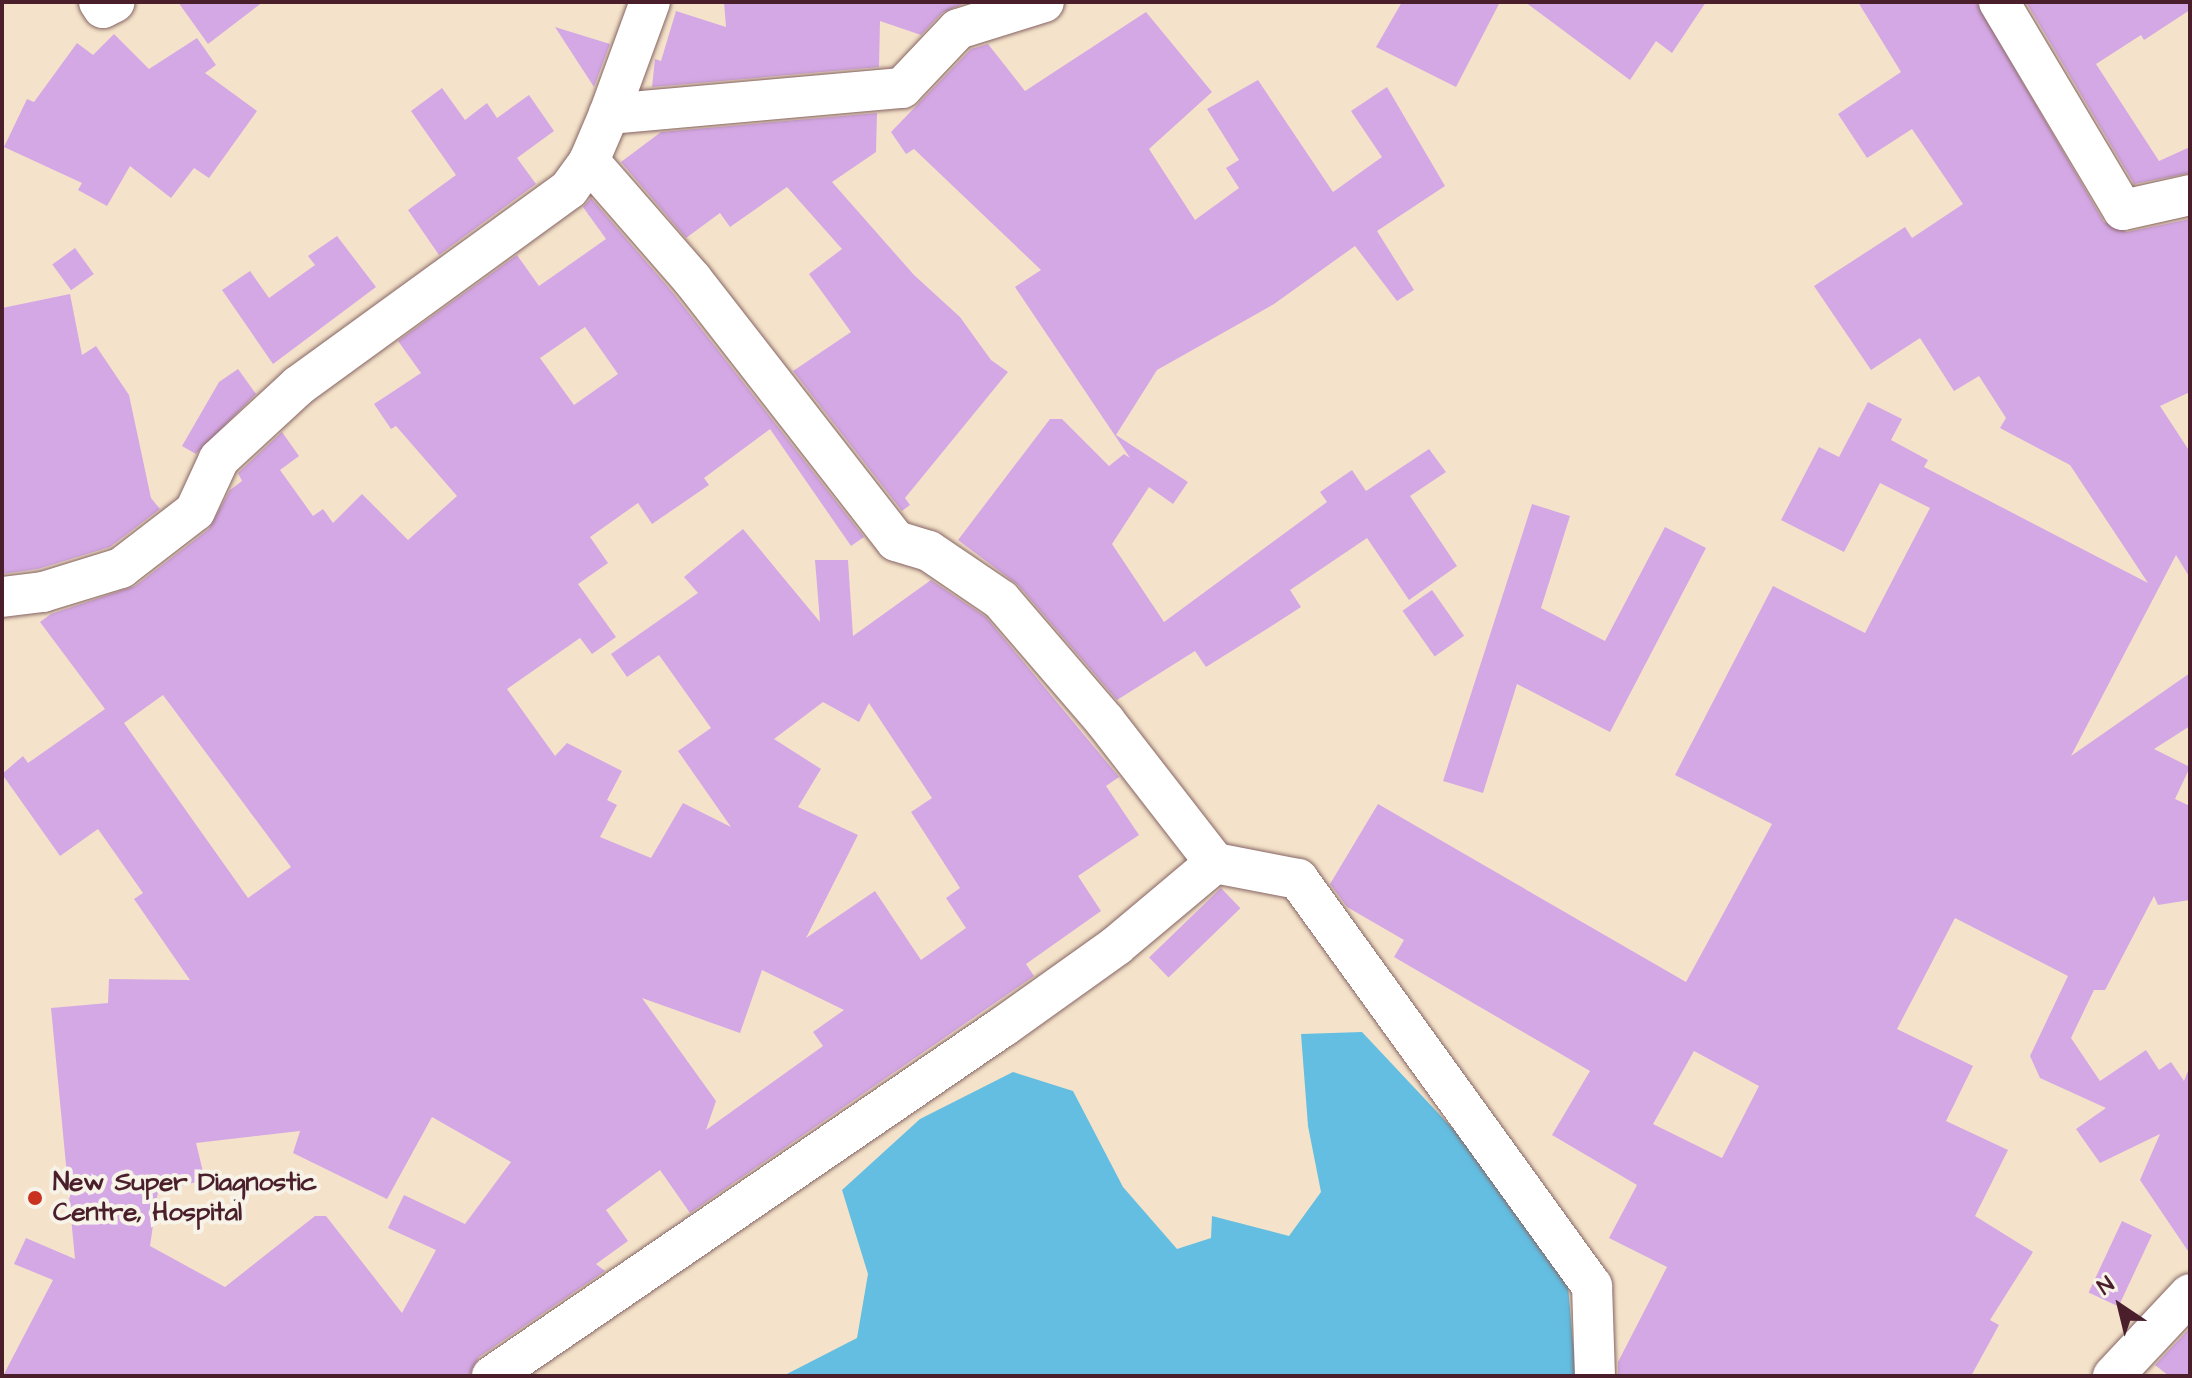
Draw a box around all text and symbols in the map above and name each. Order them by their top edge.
place label: New Super Diagnostic Centre, Hospital [53,1167,317,1228]
marker: New Super Diagnostic Centre, Hospital [24,1187,46,1209]
north arrow [2080,1266,2160,1346]
text: N [2091,1269,2120,1303]

